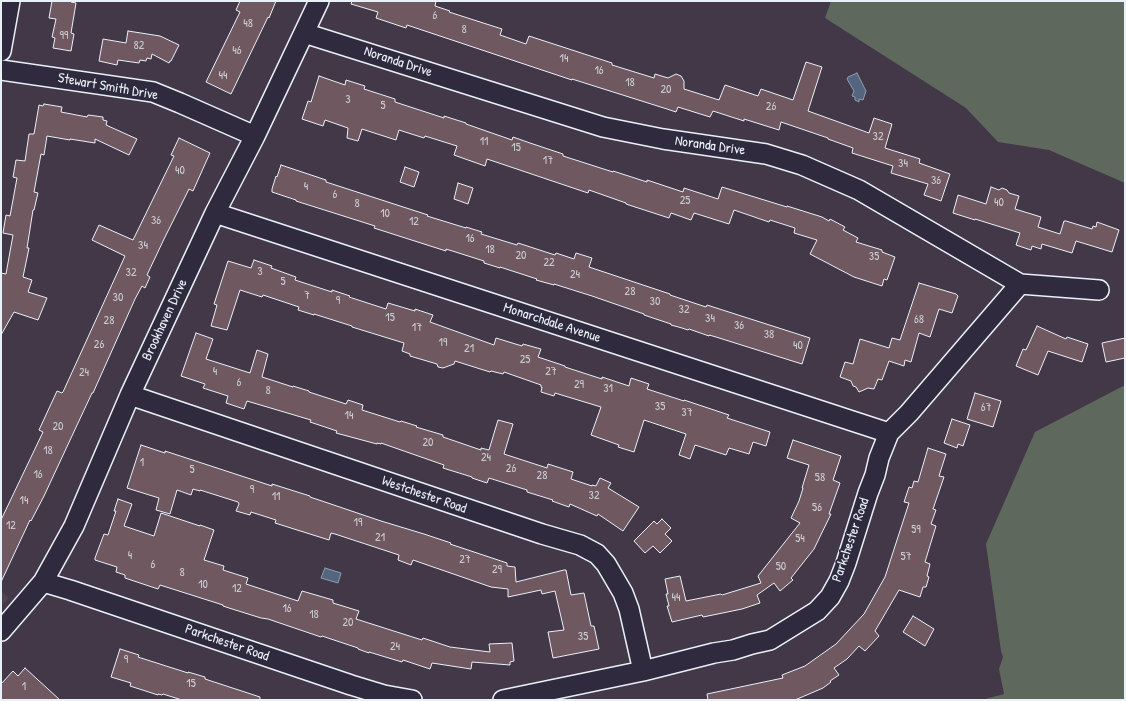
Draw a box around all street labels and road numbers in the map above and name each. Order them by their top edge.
street label: Noranda Drive [362,43,434,81]
street label: Stewart Smith Drive [57,70,159,104]
street label: Noranda Drive [674,133,746,159]
street label: Brookhaven Drive [139,277,191,363]
street label: Monarchdale Avenue [501,299,603,347]
street label: Westchester Road [379,473,469,517]
street label: Parkchester Road [829,496,873,584]
street label: Parkchester Road [183,621,271,665]

